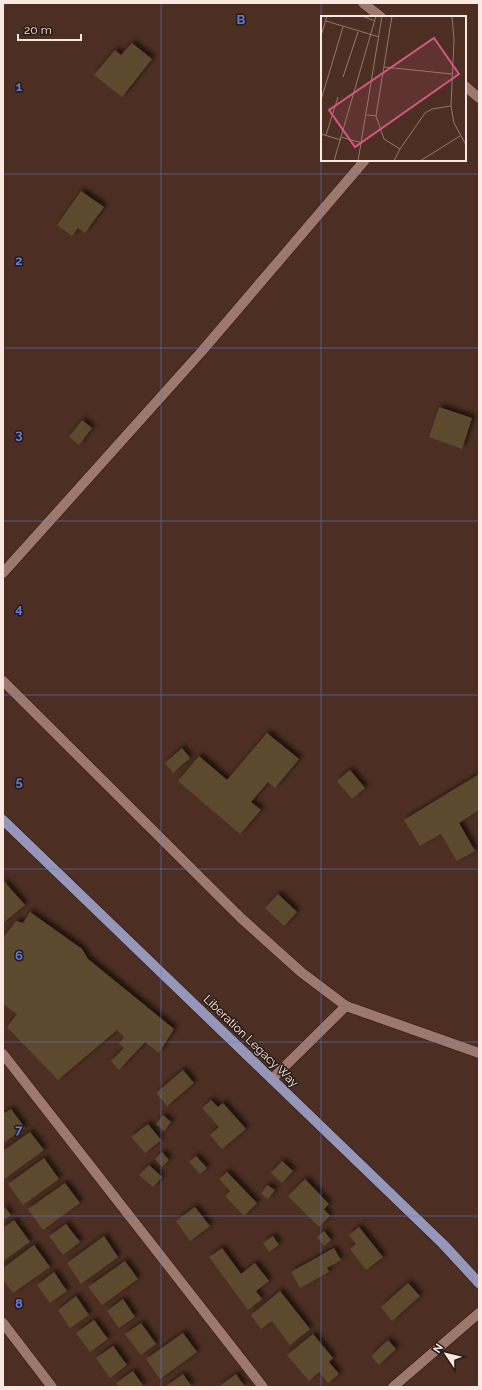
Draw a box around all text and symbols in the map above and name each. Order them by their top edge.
text: B [237,12,246,27]
scale bar [18,16,81,42]
inset map [321,16,466,161]
text: 20 m [24,23,52,37]
text: 1 [16,79,23,94]
text: 2 [15,253,23,268]
text: 3 [15,427,23,442]
text: 4 [15,601,23,616]
text: 5 [15,774,23,789]
text: 6 [15,948,23,963]
street label: Liberation Legacy Way [201,992,302,1090]
text: 7 [15,1122,23,1137]
text: 8 [15,1296,23,1311]
north arrow [426,1334,466,1374]
text: N [430,1341,446,1356]

